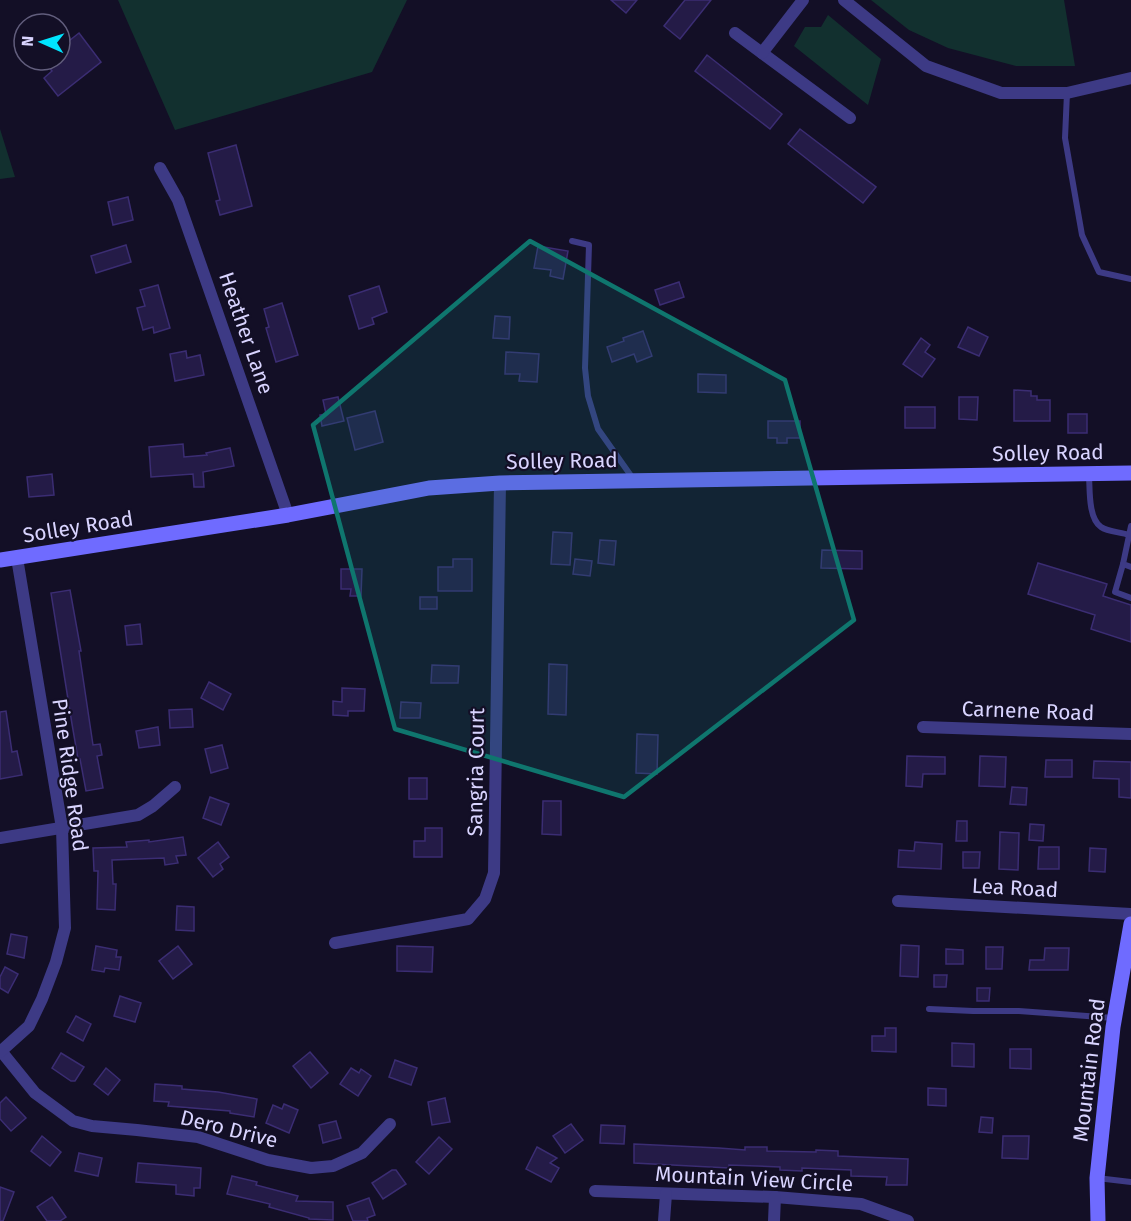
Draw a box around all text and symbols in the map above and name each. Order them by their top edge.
north arrow [12,12,72,72]
text: N [18,35,37,47]
street label: Heather Lane [213,269,279,397]
street label: Solley Road [992,439,1104,467]
street label: Solley Road [506,447,618,475]
street label: Solley Road [21,505,135,549]
street label: Carnene Road [961,696,1095,726]
street label: Pine Ridge Road [46,697,94,853]
street label: Sangria Court [462,707,490,837]
street label: Lea Road [971,873,1059,903]
street label: Mountain Road [1067,997,1111,1143]
street label: Dero Drive [178,1104,280,1154]
street label: Mountain View Circle [654,1161,854,1197]

